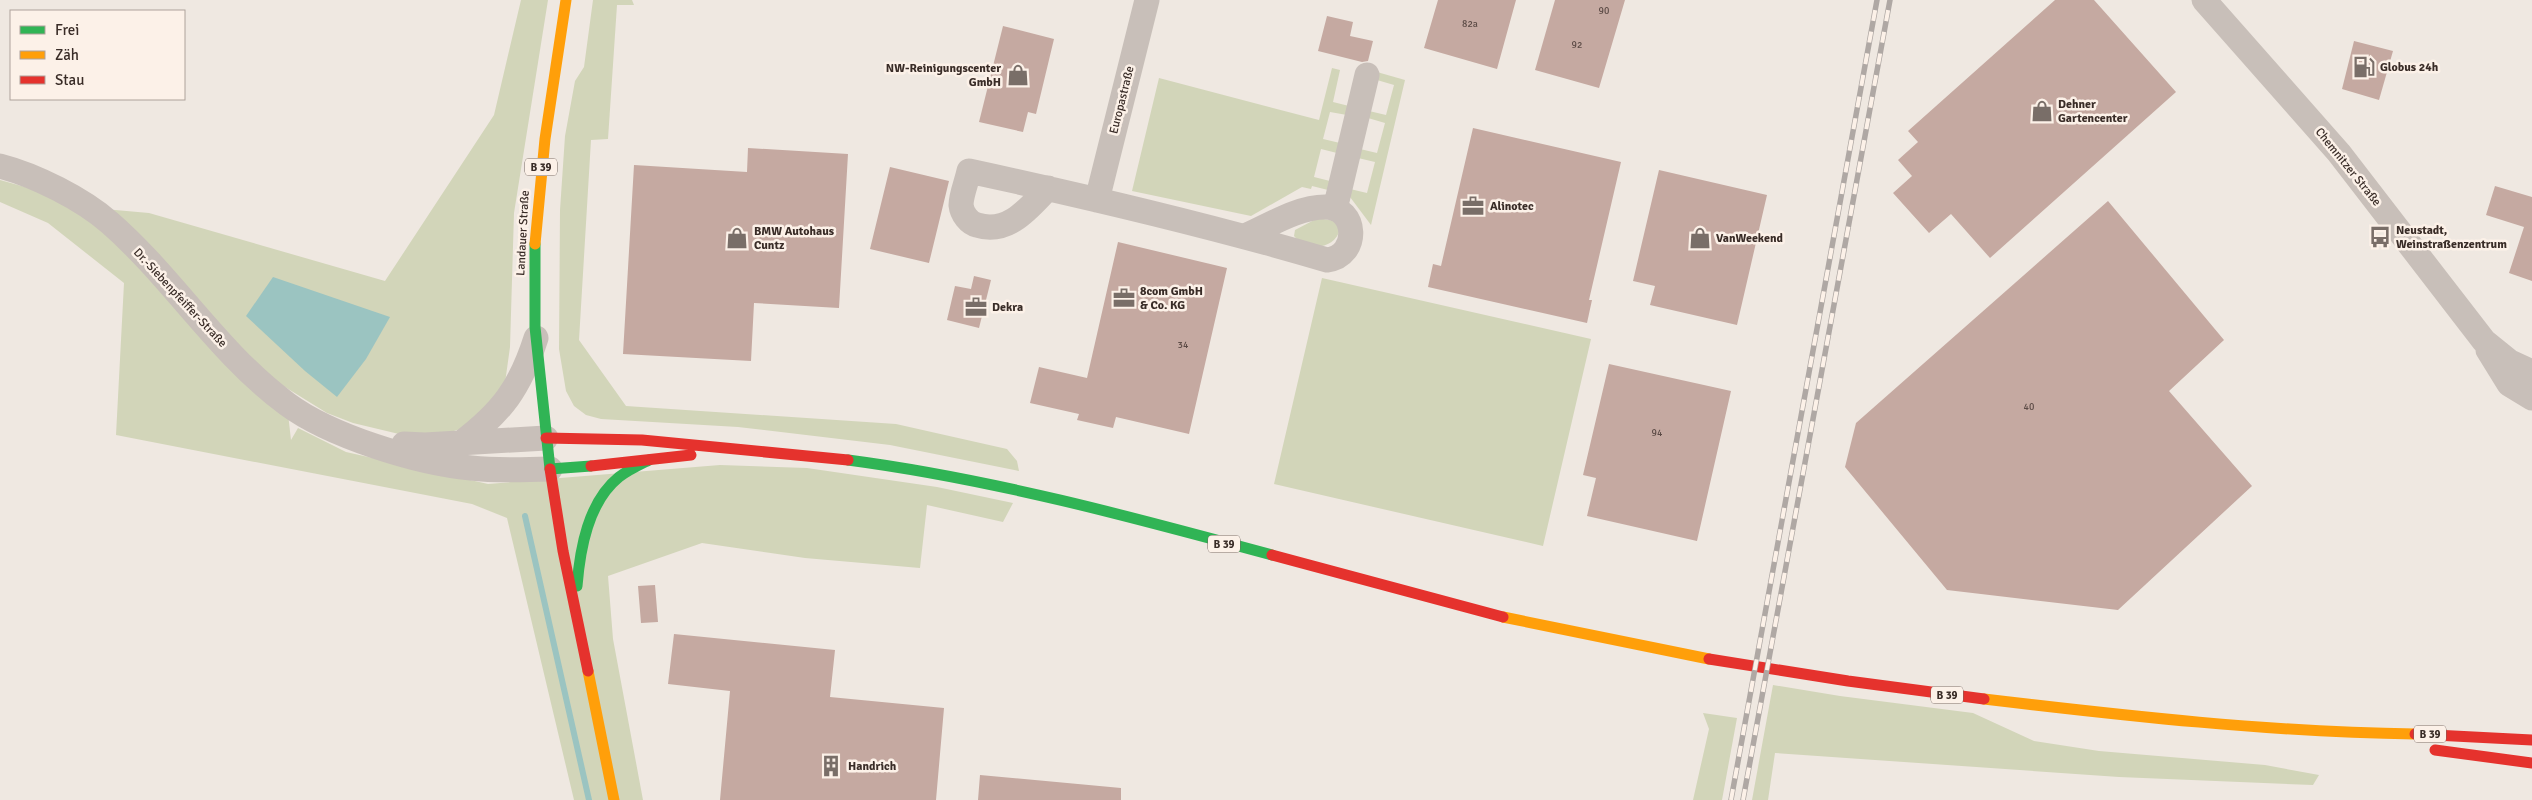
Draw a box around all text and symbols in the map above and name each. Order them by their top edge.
house number: 90 [1599,5,1609,17]
legend [10,10,185,100]
house number: 82a [1462,18,1478,30]
text: Frei [55,21,79,39]
house number: 92 [1572,39,1582,51]
text: Zäh [55,46,79,64]
fuel station icon: Globus 24h [2351,54,2377,80]
place label: Globus 24h [2380,60,2439,75]
place label: NW-Reinigungscenter GmbH [886,61,1001,90]
shop icon: NW-Reinigungscenter GmbH [1005,62,1031,88]
street label: Europastraße [1106,64,1138,136]
text: Stau [55,71,84,89]
place label: Dehner Gartencenter [2058,97,2128,126]
shop icon: Dehner Gartencenter [2029,98,2055,124]
street label: Chemnitzer Straße [2312,125,2384,209]
road number: B 39 [525,158,557,176]
street label: Landauer Straße [513,190,533,276]
office icon: Alinotec [1460,193,1486,219]
place label: Alinotec [1490,199,1534,214]
place label: Neustadt, Weinstraßenzentrum [2396,223,2507,252]
place label: BMW Autohaus Cuntz [754,224,835,253]
bus stop icon: Neustadt, Weinstraßenzentrum [2367,224,2393,250]
shop icon: BMW Autohaus Cuntz [724,225,750,251]
shop icon: VanWeekend [1687,225,1713,251]
place label: VanWeekend [1716,231,1783,246]
street label: Dr.-Siebenpfeiffer-Straße [130,245,230,351]
place label: 8com GmbH & Co. KG [1140,284,1203,313]
office icon: 8com GmbH & Co. KG [1111,285,1137,311]
office icon: Dekra [963,294,989,320]
place label: Dekra [992,300,1023,315]
house number: 34 [1178,339,1189,351]
house number: 40 [2024,401,2034,413]
house number: 94 [1652,427,1663,439]
road number: B 39 [1208,536,1240,552]
road number: B 39 [1931,686,1963,704]
road number: B 39 [2414,726,2446,742]
building icon: Handrich [818,753,844,779]
place label: Handrich [848,759,897,774]

